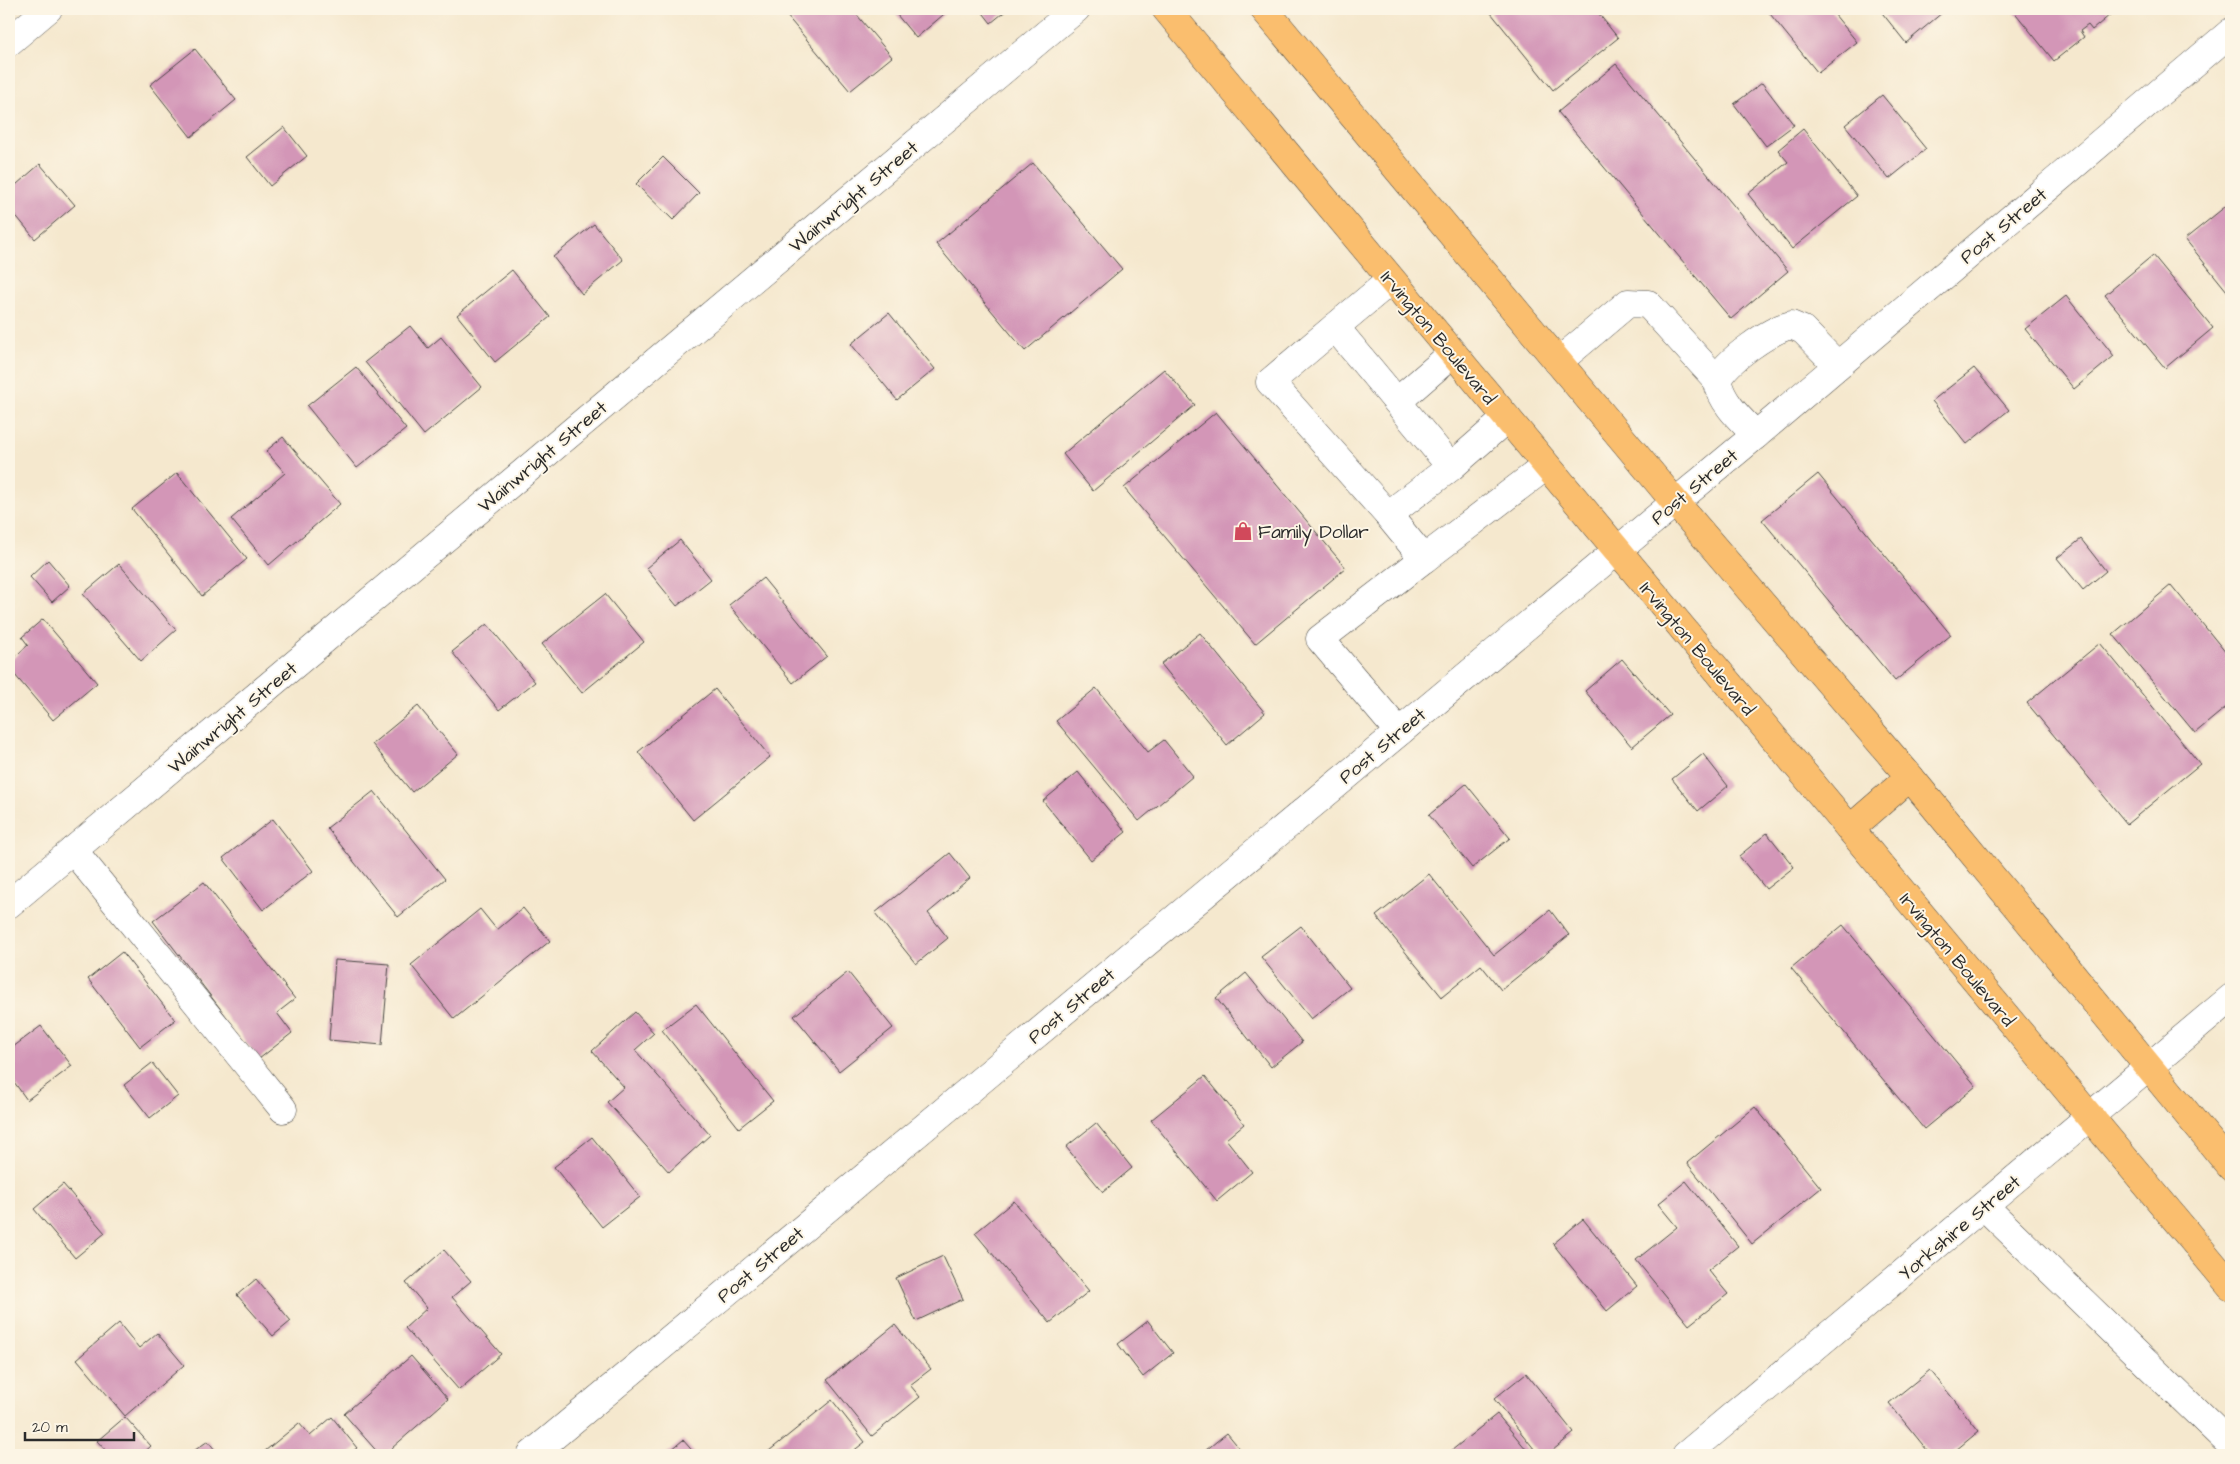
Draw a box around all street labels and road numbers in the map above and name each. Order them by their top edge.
street label: Wainwright Street [783,135,925,260]
street label: Post Street [1955,181,2054,271]
street label: Irvington Boulevard [1373,265,1502,412]
street label: Wainwright Street [472,395,614,520]
street label: Post Street [1646,442,1745,532]
street label: Irvington Boulevard [1632,576,1761,723]
street label: Wainwright Street [162,656,304,781]
street label: Post Street [1334,701,1433,791]
street label: Irvington Boulevard [1892,887,2021,1034]
street label: Post Street [1023,961,1122,1051]
street label: Yorkshire Street [1893,1169,2027,1287]
street label: Post Street [712,1220,811,1310]

